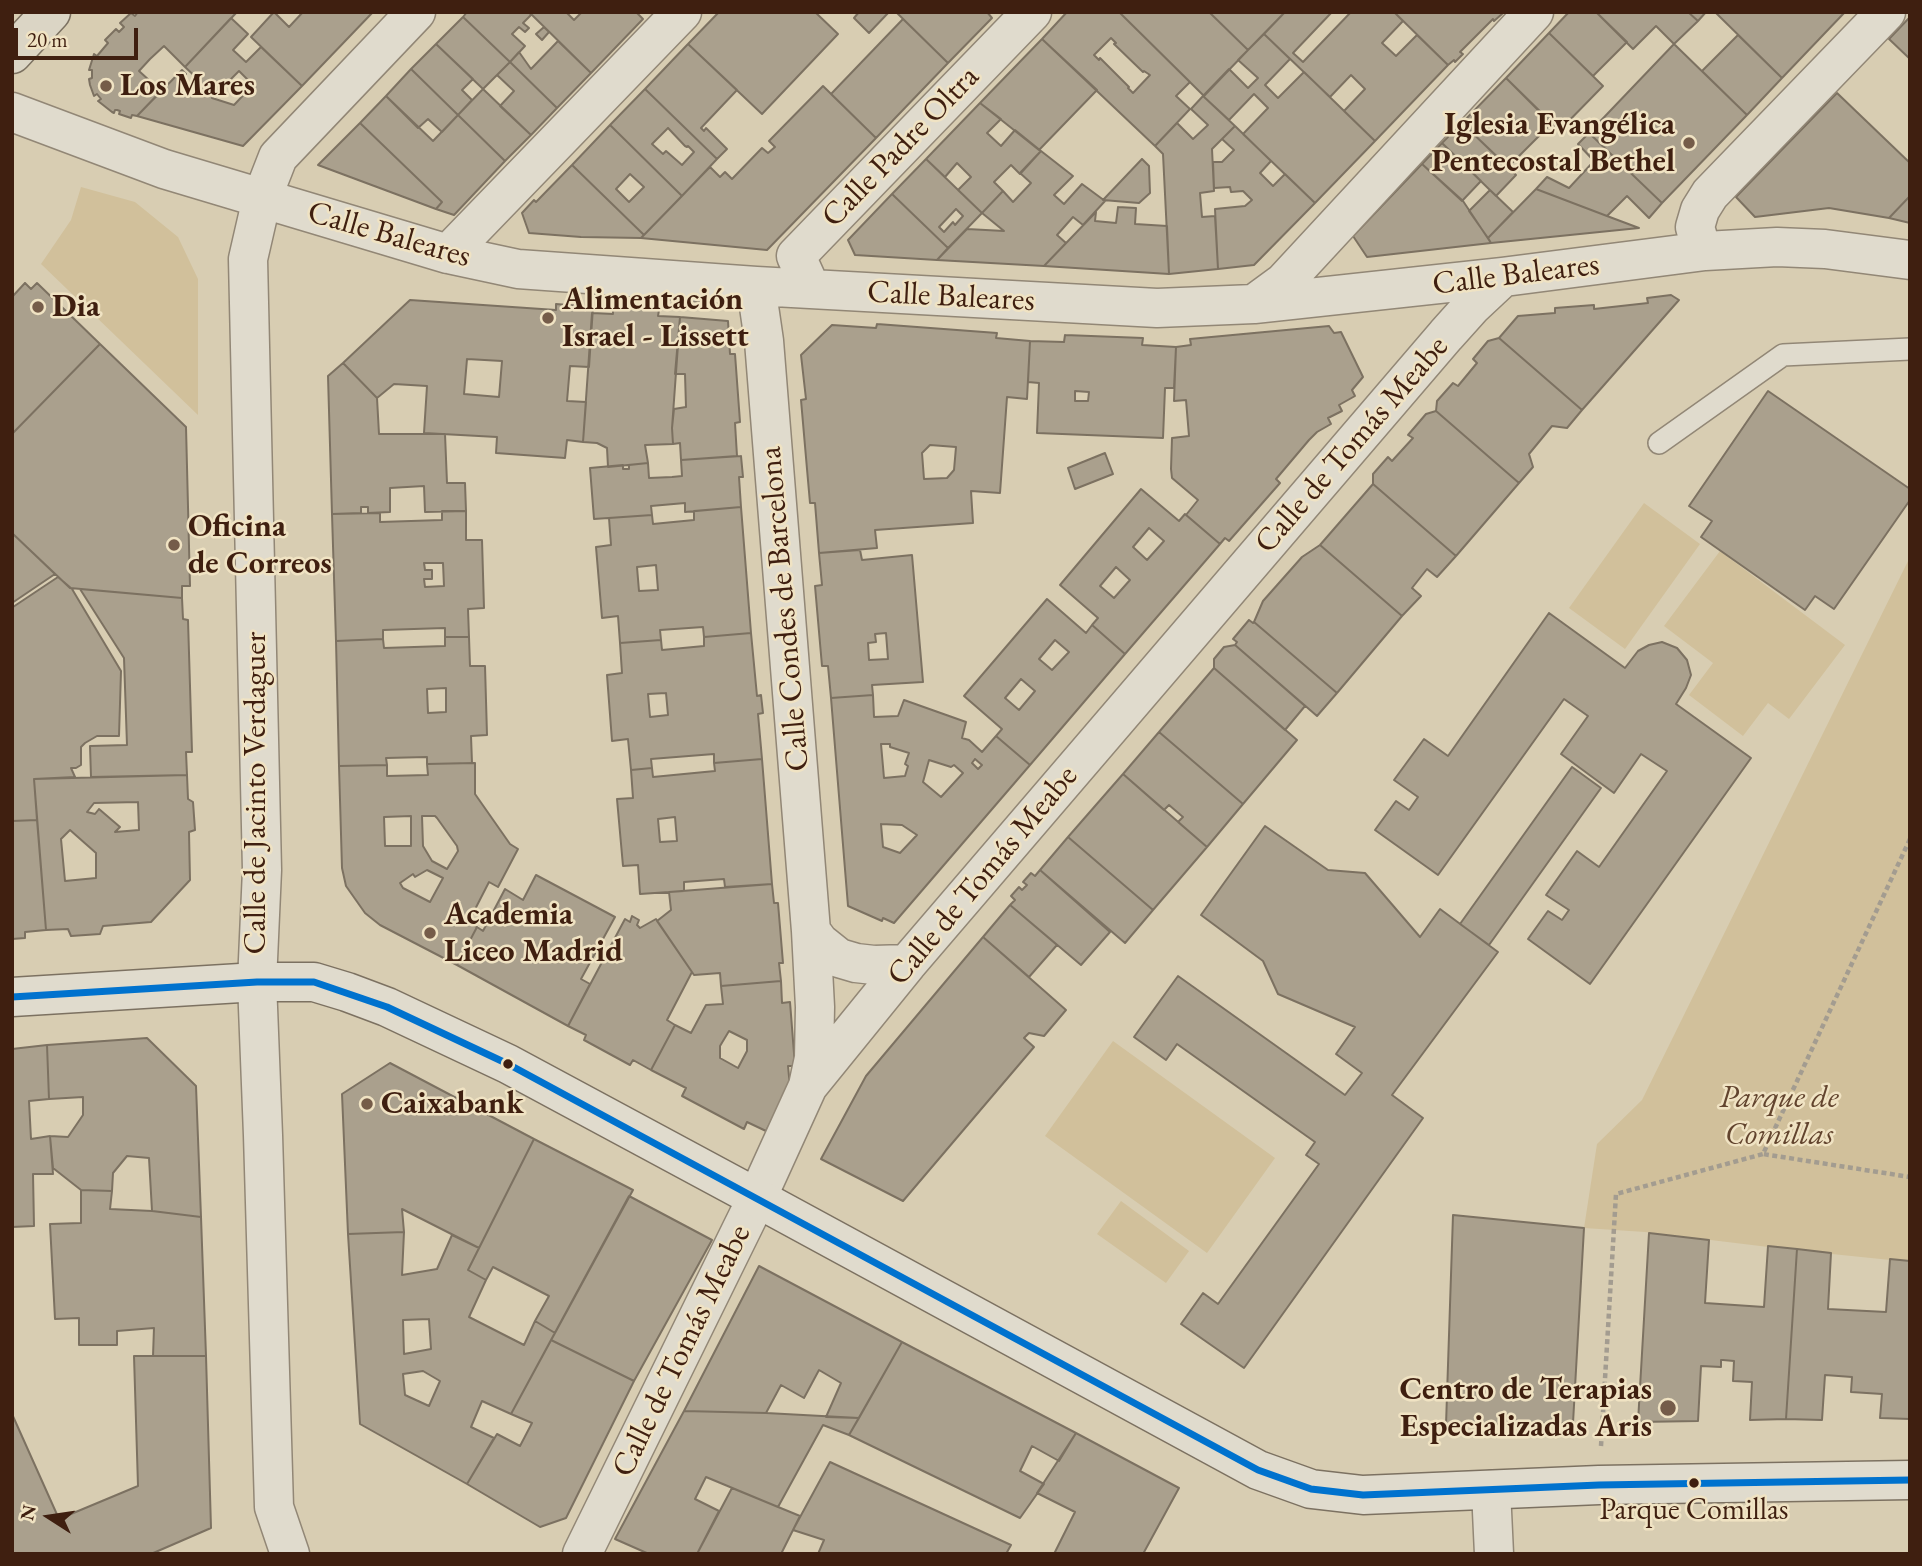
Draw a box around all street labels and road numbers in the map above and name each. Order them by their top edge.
street label: Calle Padre Oltra [814,58,988,236]
street label: Calle Baleares [303,193,475,277]
street label: Calle Baleares [1430,246,1602,304]
street label: Calle Baleares [866,273,1036,321]
street label: Calle de Tomás Meabe [1247,328,1457,562]
street label: Calle Condes de Barcelona [752,445,818,773]
street label: Calle de Jacinto Verdaguer [237,632,275,954]
street label: Calle de Tomás Meabe [880,758,1086,994]
street label: Calle de Tomás Meabe [604,1219,760,1483]

